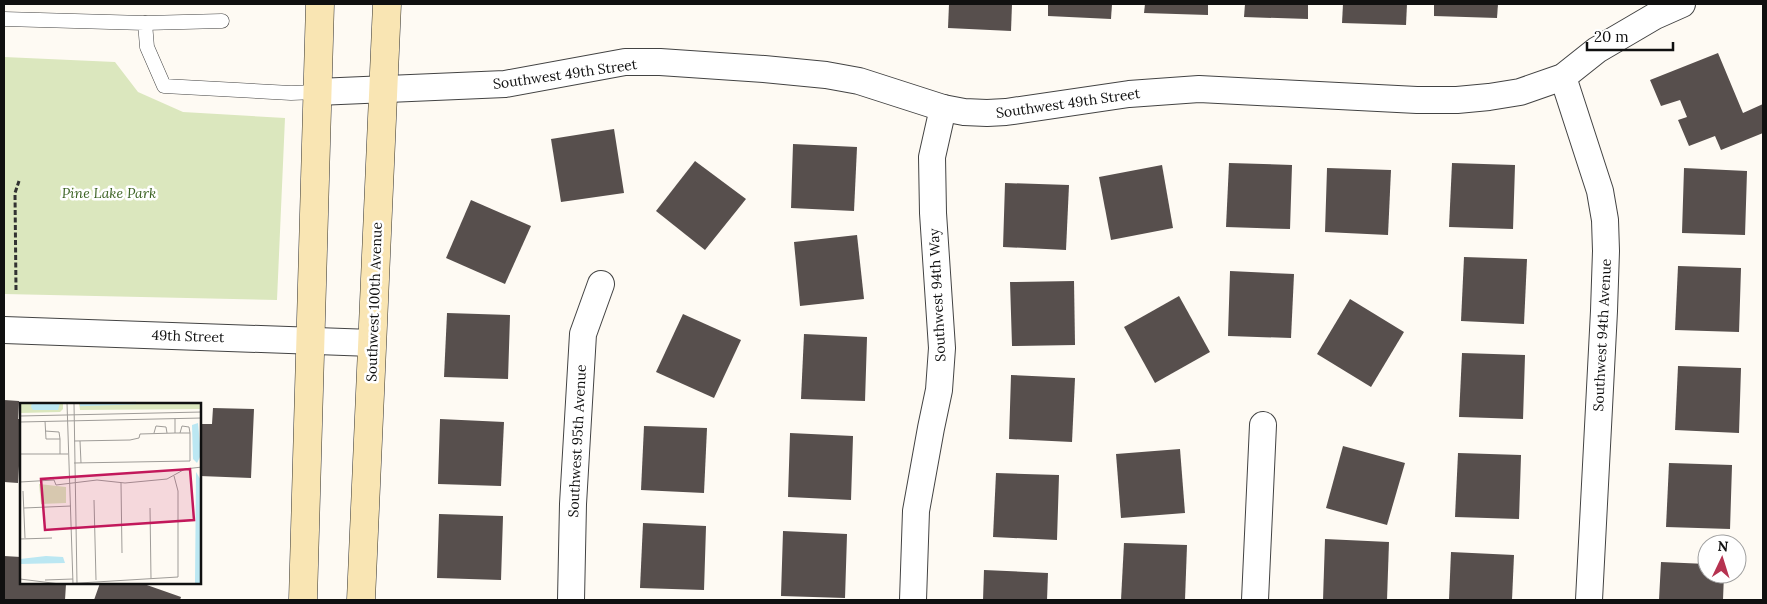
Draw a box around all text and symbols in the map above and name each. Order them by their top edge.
scale bar [1587,20,1673,52]
text: 20 m [1594,27,1629,46]
street label: Southwest 49th Street [492,55,639,93]
street label: Southwest 49th Street [995,84,1142,122]
park label: Pine Lake Park [62,184,156,202]
street label: Southwest 100th Avenue [362,221,386,382]
street label: Southwest 94th Way [924,227,949,362]
street label: Southwest 94th Avenue [1589,258,1615,412]
street label: 49th Street [151,326,225,346]
street label: Southwest 95th Avenue [564,364,590,518]
inset map [20,403,201,584]
north arrow [1697,534,1747,584]
text: N [1717,537,1729,555]

